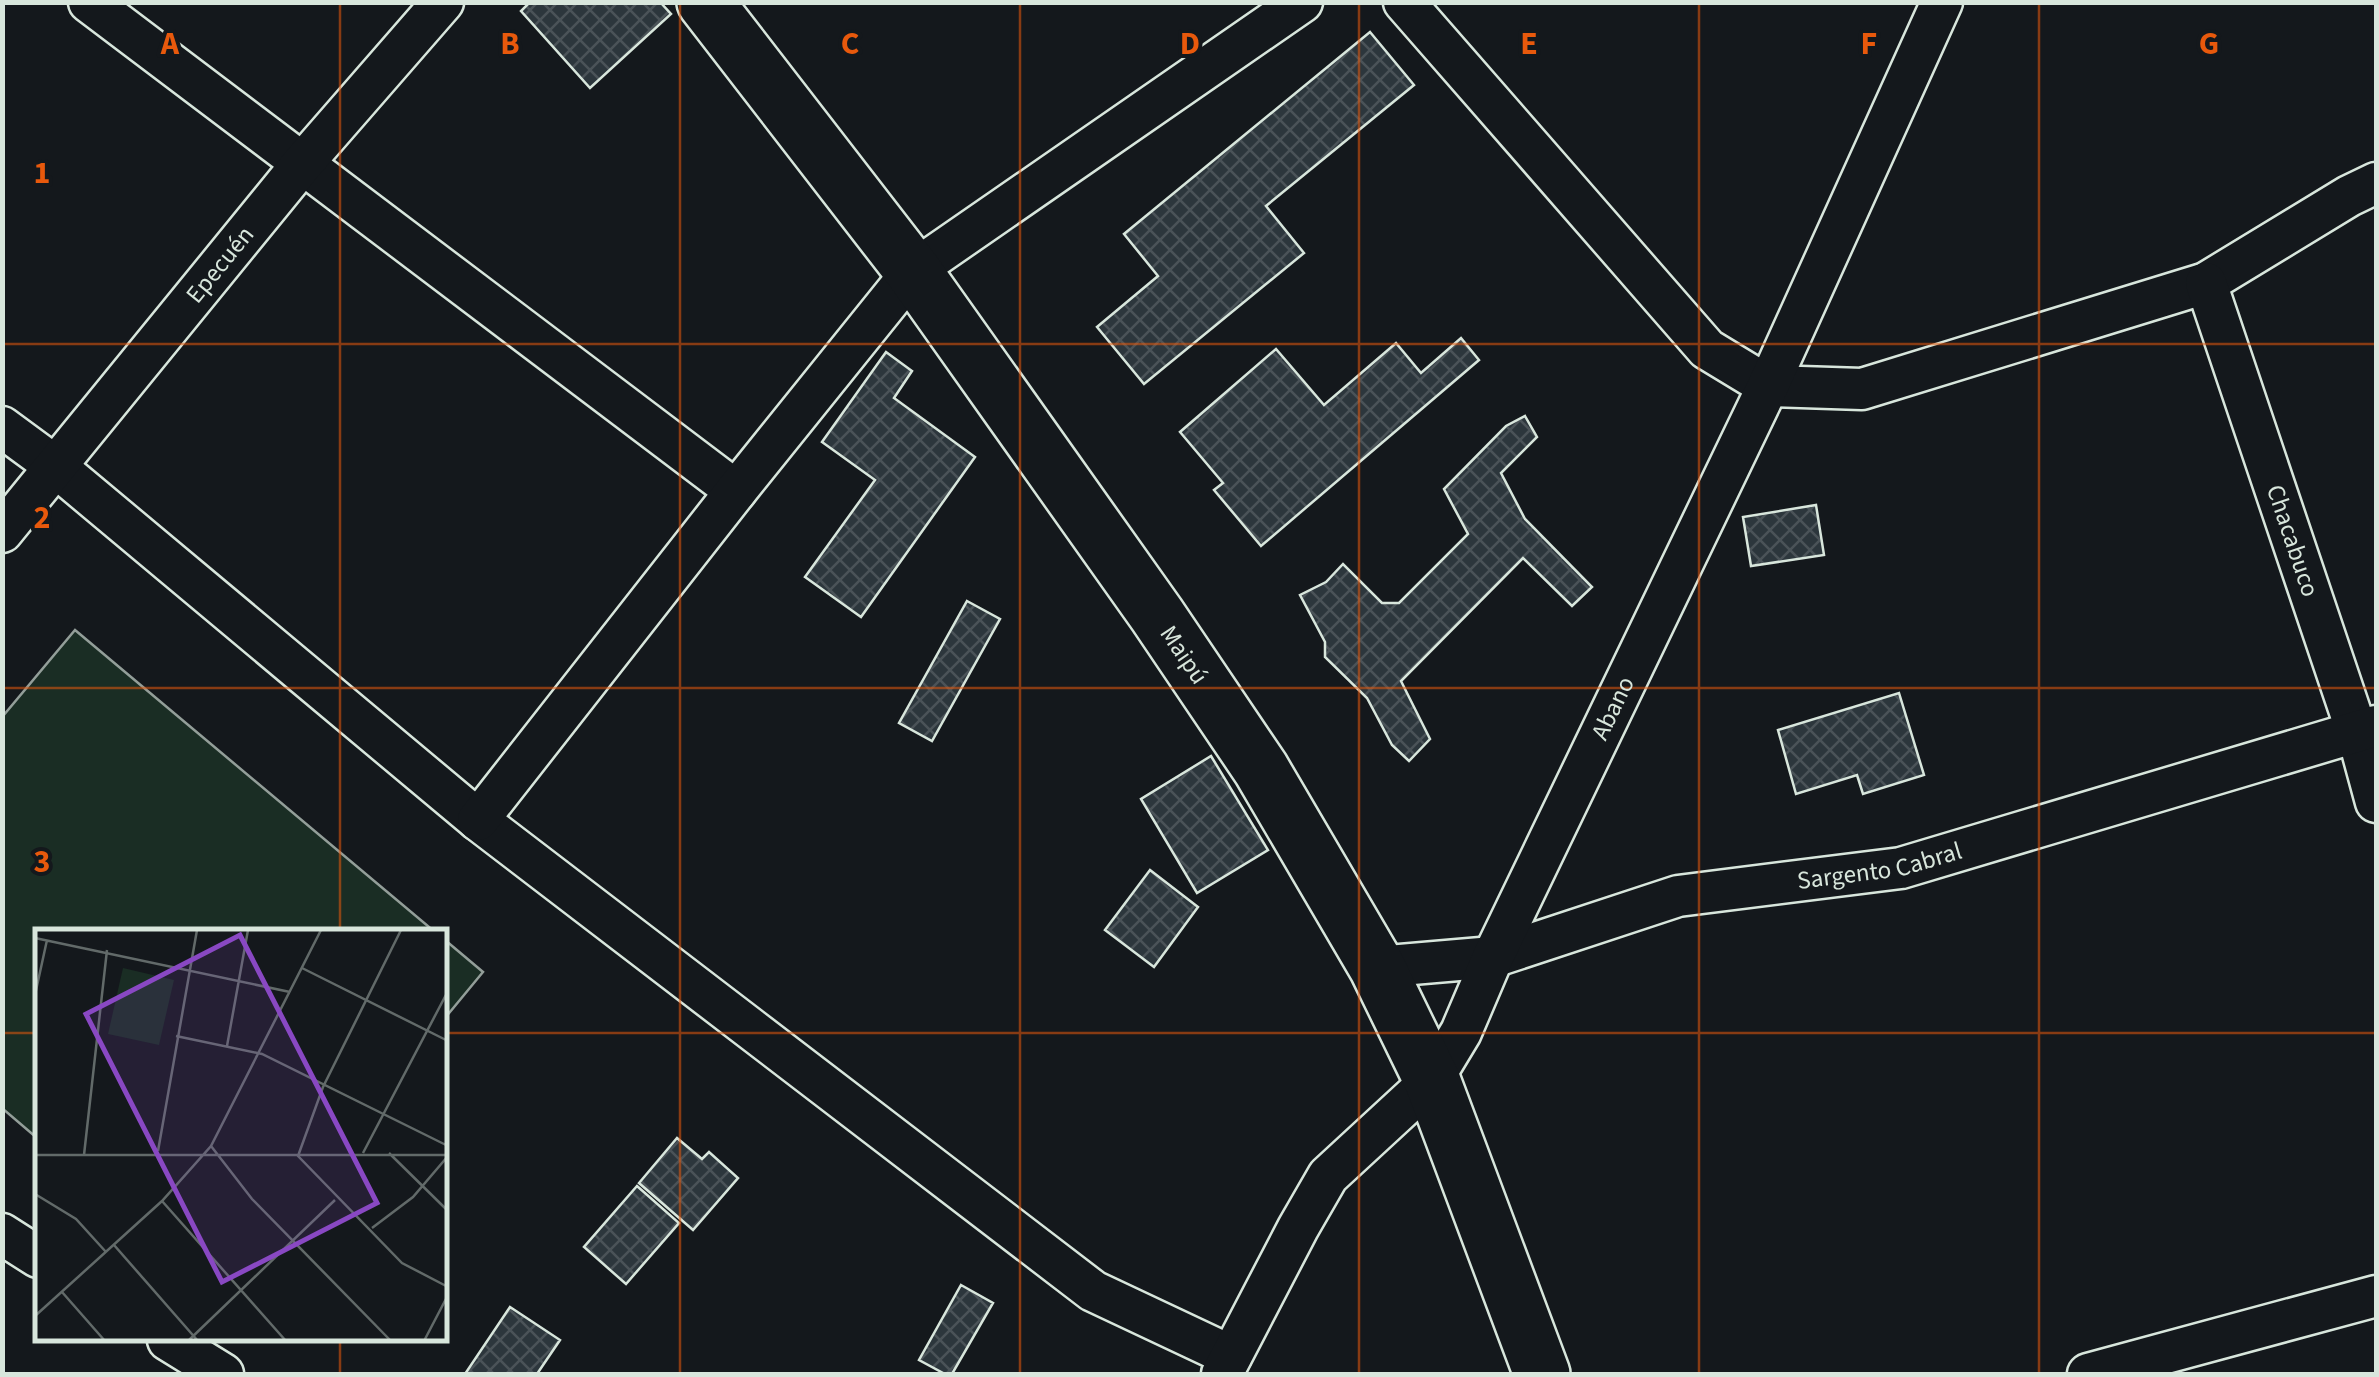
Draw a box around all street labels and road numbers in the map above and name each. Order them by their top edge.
street label: Epecuén [177,218,263,311]
street label: Chacabuco [2257,480,2328,602]
street label: Maipú [1151,618,1217,692]
street label: Abano [1582,670,1644,746]
street label: Sargento Cabral [1795,833,1966,899]

